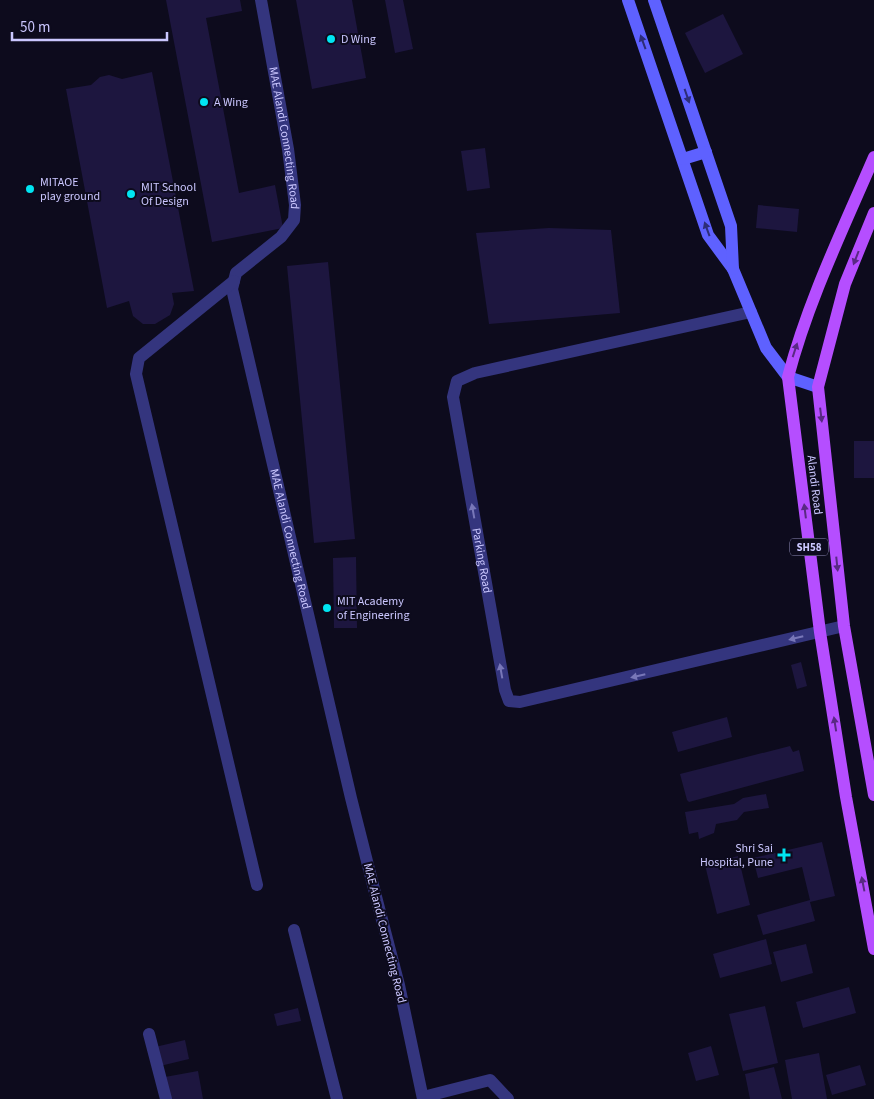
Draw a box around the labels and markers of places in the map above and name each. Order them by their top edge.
place label: D Wing [341,31,376,48]
marker: D Wing [325,33,337,45]
place label: A Wing [214,94,248,111]
marker: A Wing [198,96,210,108]
place label: MITAOE play ground [40,174,100,205]
place label: MIT School Of Design [141,179,196,210]
marker: MITAOE play ground [24,183,36,195]
marker: MIT School Of Design [125,188,137,200]
place label: MIT Academy of Engineering [337,593,409,624]
marker: MIT Academy of Engineering [321,602,333,614]
place label: Shri Sai Hospital, Pune [700,840,773,871]
marker: Shri Sai Hospital, Pune [777,848,791,862]

